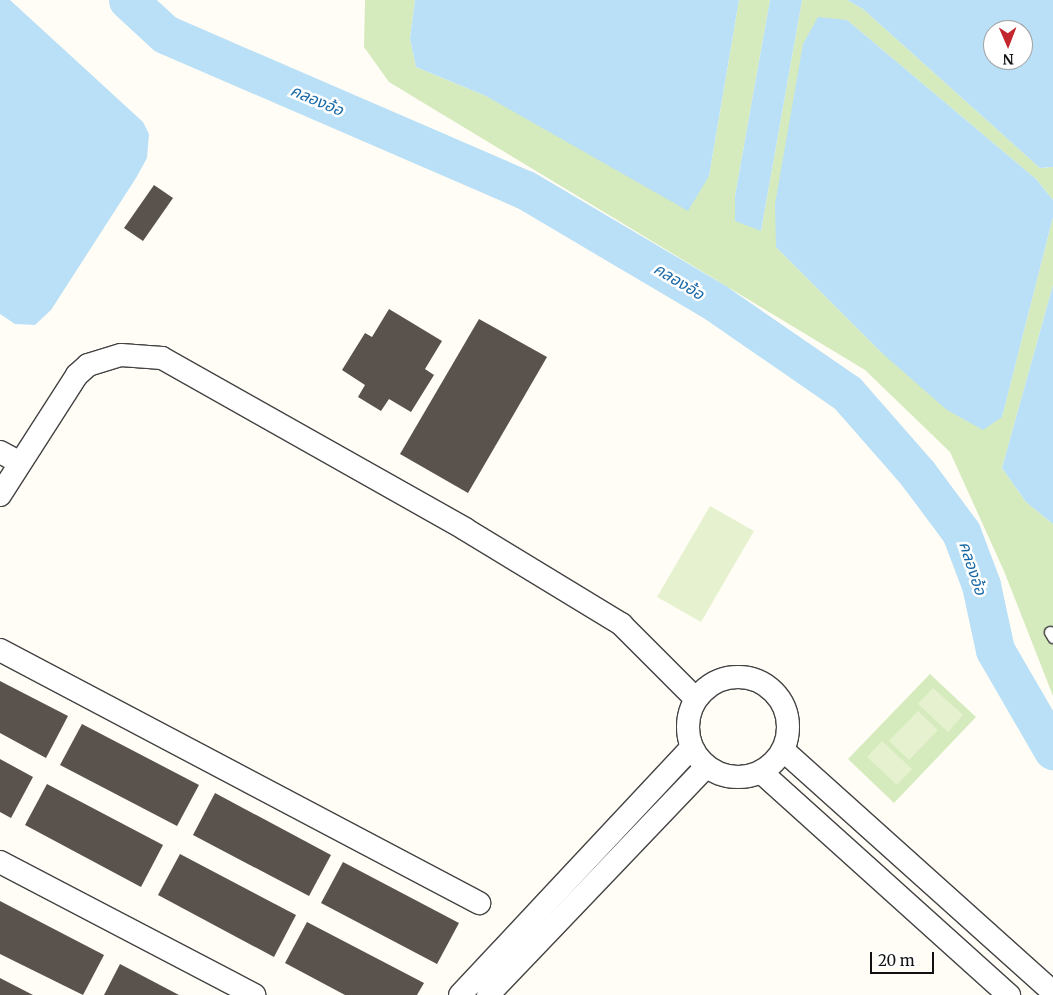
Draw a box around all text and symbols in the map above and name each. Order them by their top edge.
north arrow [983,20,1033,70]
text: N [1003,50,1014,68]
water label: คลองอ้อ [288,80,346,120]
water label: คลองอ้อ [650,259,708,303]
water label: คลองอ้อ [955,539,991,597]
scale bar [873,942,937,974]
text: 20 m [878,951,915,970]

